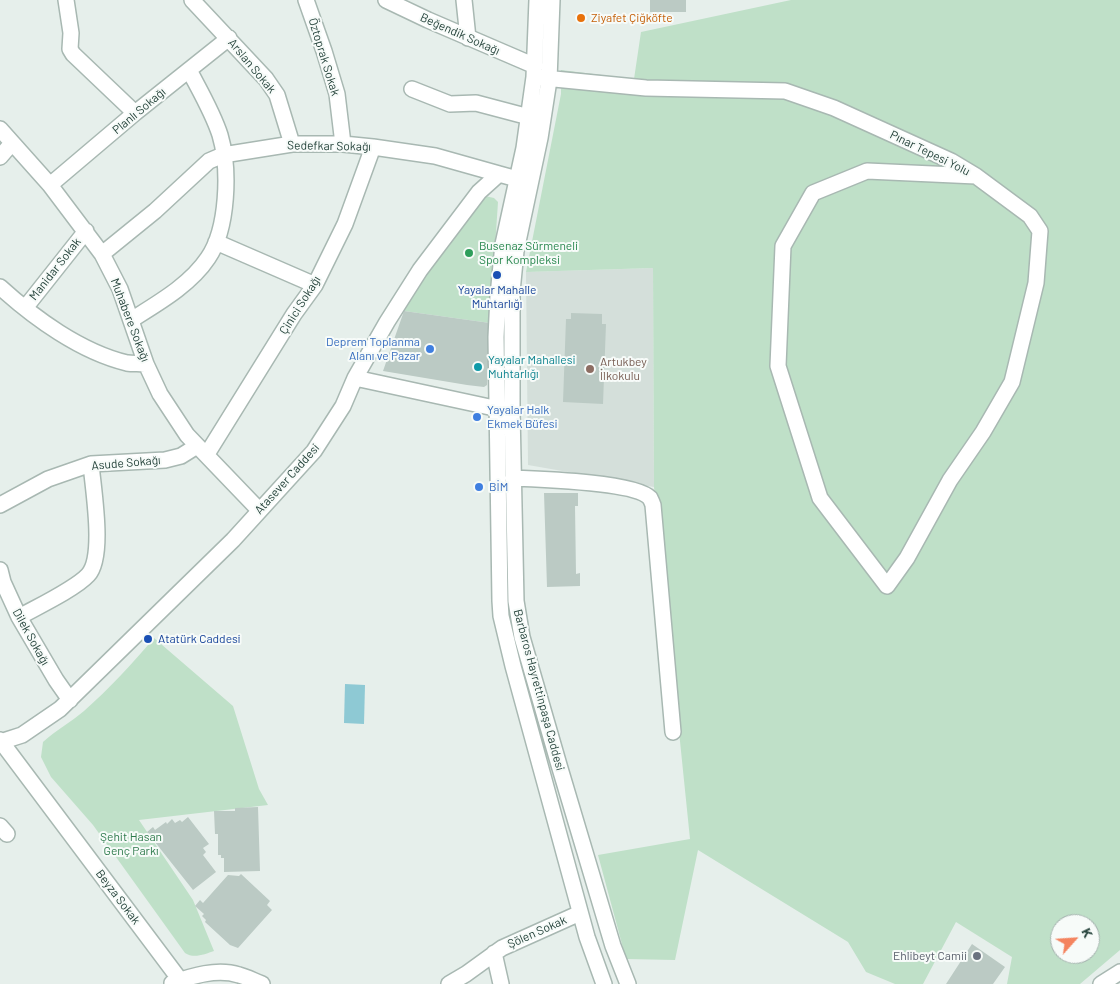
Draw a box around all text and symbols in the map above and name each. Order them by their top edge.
street label: Beğendik Sokağı [418,10,502,58]
place label: Ziyafet Çiğköfte [591,11,673,25]
marker: Ziyafet Çiğköfte [575,12,587,24]
street label: Öztoprak Sokak [305,16,343,98]
street label: Arslan Sokak [225,36,279,96]
street label: Planlı Sokağı [110,85,168,137]
street label: Pınar Tepesi Yolu [888,127,972,179]
street label: Sedefkar Sokağı [287,138,371,154]
street label: Manidar Sokak [26,235,84,303]
place label: Busenaz Sürmeneli Spor Kompleksi [479,239,578,267]
marker: Busenaz Sürmeneli Spor Kompleksi [463,247,475,259]
marker: Yayalar Mahalle Muhtarlığı [491,269,503,281]
street label: Çinici Sokağı [276,273,324,337]
street label: Muhabere Sokağı [107,276,153,364]
place label: Yayalar Mahalle Muhtarlığı [458,283,536,311]
place label: Deprem Toplanma Alanı ve Pazar [326,335,420,363]
marker: Deprem Toplanma Alanı ve Pazar [424,343,436,355]
place label: Yayalar Mahallesi Muhtarlığı [488,353,575,381]
place label: Artukbey İlkokulu [600,355,647,383]
marker: Yayalar Mahallesi Muhtarlığı [472,361,484,373]
marker: Artukbey İlkokulu [584,363,596,375]
place label: Yayalar Halk Ekmek Büfesi [487,403,558,431]
marker: Yayalar Halk Ekmek Büfesi [471,411,483,423]
street label: Atasever Caddesi [252,441,322,517]
street label: Asude Sokağı [91,453,161,473]
place label: BİM [489,480,508,494]
marker: BİM [473,481,485,493]
street label: Dilek Sokağı [10,606,52,668]
street label: Barbaros Hayrettinpaşa Caddesi [510,608,568,772]
place label: Atatürk Caddesi̇ [158,632,240,646]
marker: Atatürk Caddesi̇ [142,633,154,645]
park label: Şehit Hasan Genç Parkı [100,830,162,858]
street label: Beyza Sokak [93,867,143,927]
street label: Şölen Sokak [505,913,569,951]
north arrow [1050,914,1100,964]
text: K [1078,925,1098,940]
place label: Ehlibeyt Camii [893,949,967,963]
marker: Ehlibeyt Camii [971,950,983,962]

